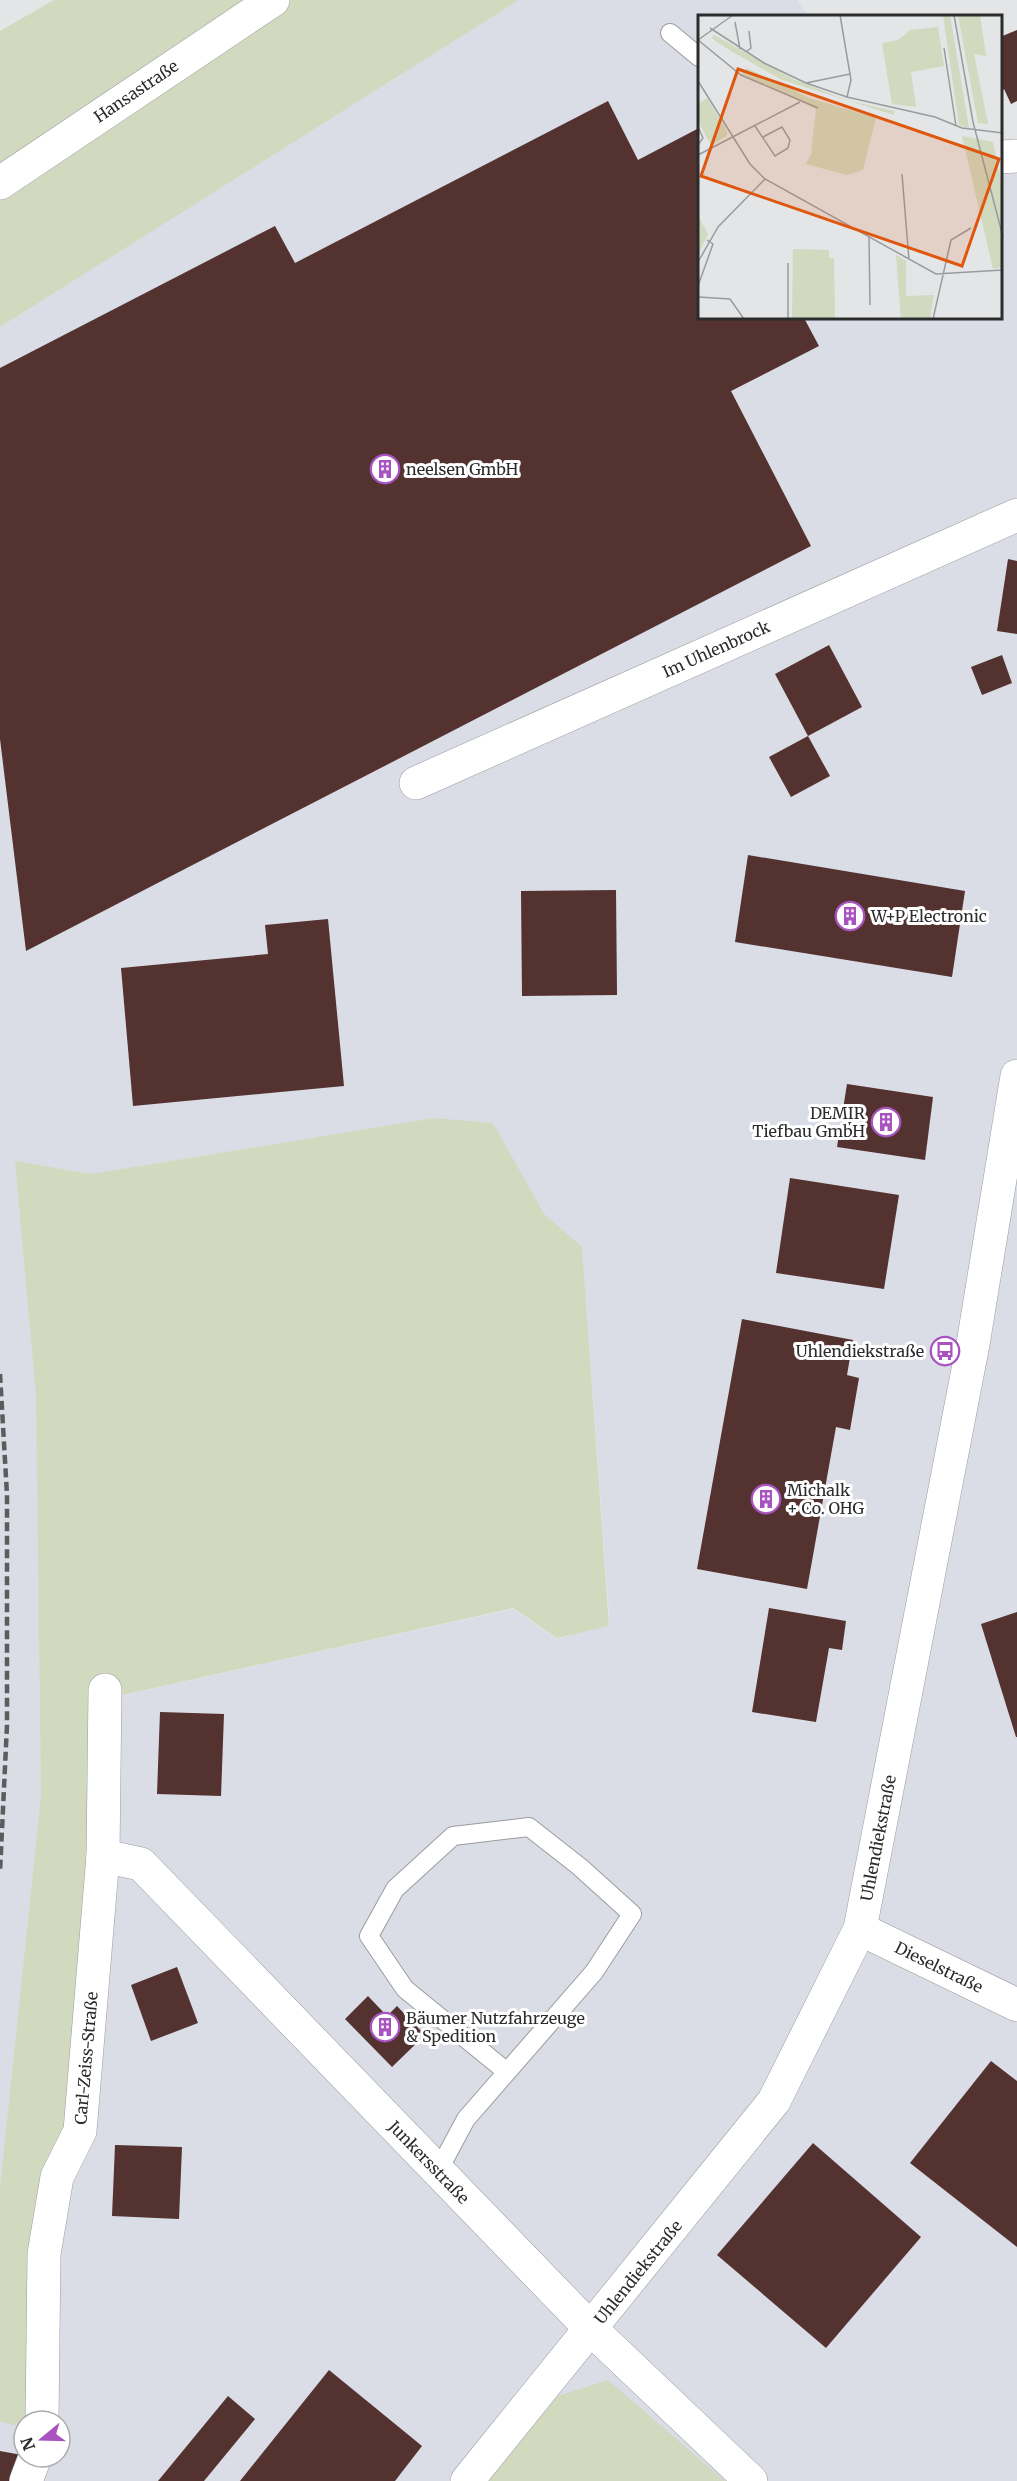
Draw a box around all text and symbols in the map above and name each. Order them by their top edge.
inset map [698,15,1002,320]
street label: Hansastraße [90,55,182,127]
building icon: neelsen GmbH [369,453,401,485]
place label: neelsen GmbH [406,459,519,479]
street label: Im Uhlenbrock [659,616,774,682]
building icon: W+P Electronic [834,900,866,932]
place label: W+P Electronic [870,906,987,926]
place label: DEMIR Tiefbau GmbH [752,1103,866,1141]
building icon: DEMIR Tiefbau GmbH [870,1106,902,1138]
bus stop icon: Uhlendiekstraße [929,1335,961,1367]
place label: Uhlendiekstraße [796,1341,924,1361]
place label: Michalk + Co. OHG [787,1480,865,1518]
building icon: Michalk + Co. OHG [750,1483,782,1515]
street label: Uhlendiekstraße [856,1773,900,1903]
street label: Dieselstraße [892,1937,986,1997]
street label: Carl-Zeiss-Straße [70,1991,102,2125]
place label: Bäumer Nutzfahrzeuge & Spedition [406,2008,585,2046]
building icon: Bäumer Nutzfahrzeuge & Spedition [369,2011,401,2043]
street label: Junkersstraße [384,2116,474,2208]
street label: Uhlendiekstraße [590,2216,686,2328]
north arrow [12,2409,72,2469]
text: N [16,2434,39,2453]

